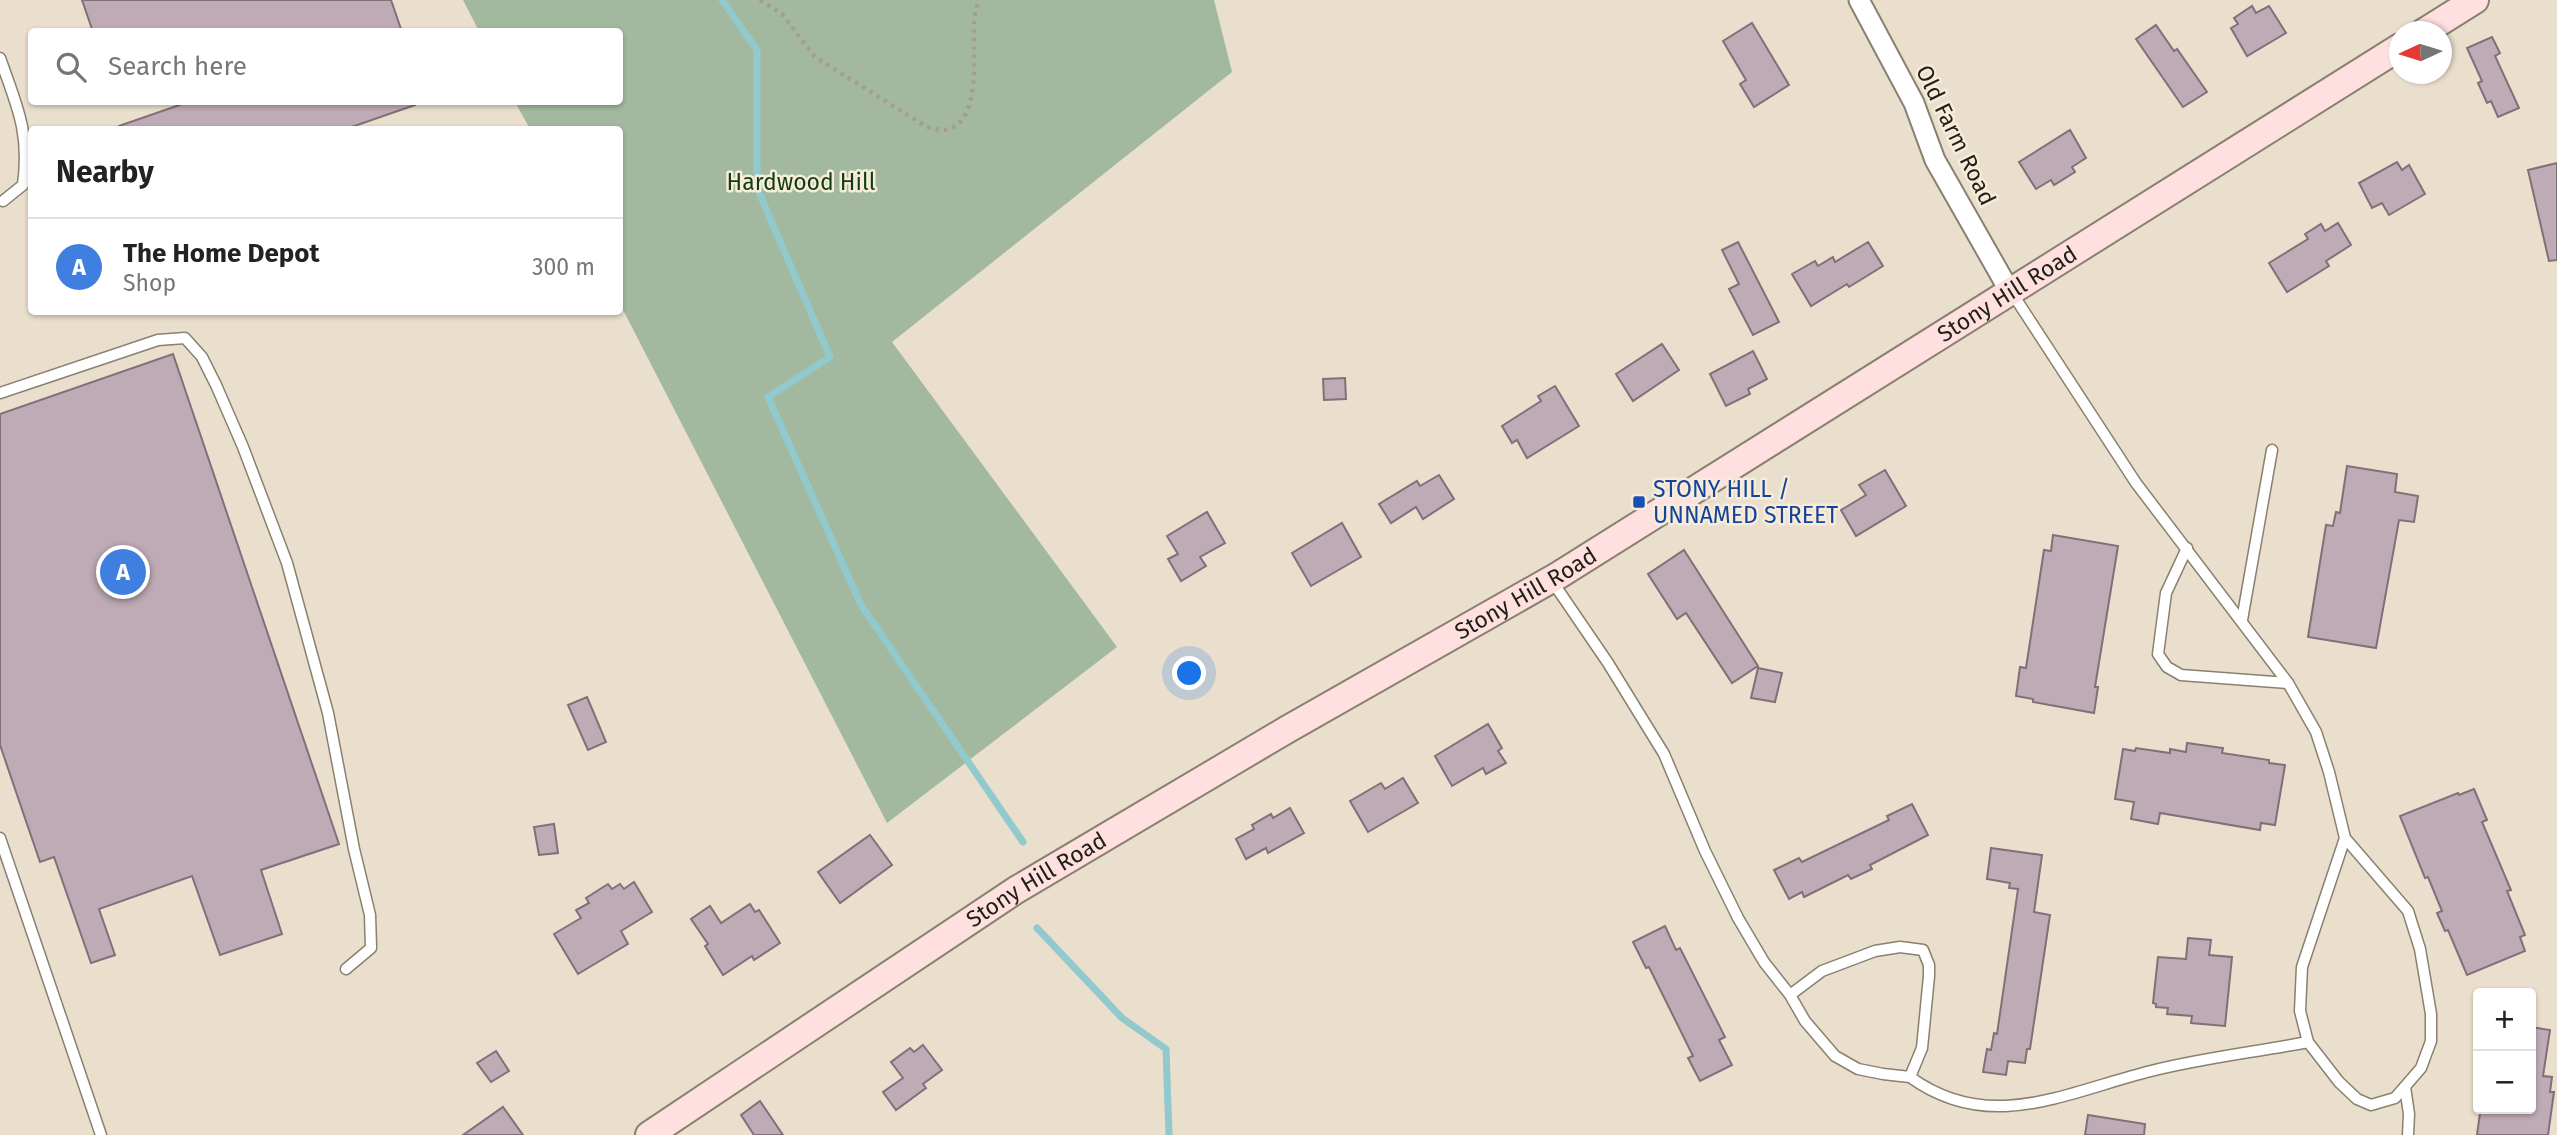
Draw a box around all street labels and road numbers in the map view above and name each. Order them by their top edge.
street label: Old Farm Road [1910,60,2002,210]
street label: Stony Hill Road [1932,239,2082,348]
street label: Stony Hill Road [1450,541,1602,645]
street label: Stony Hill Road [961,826,1111,933]

